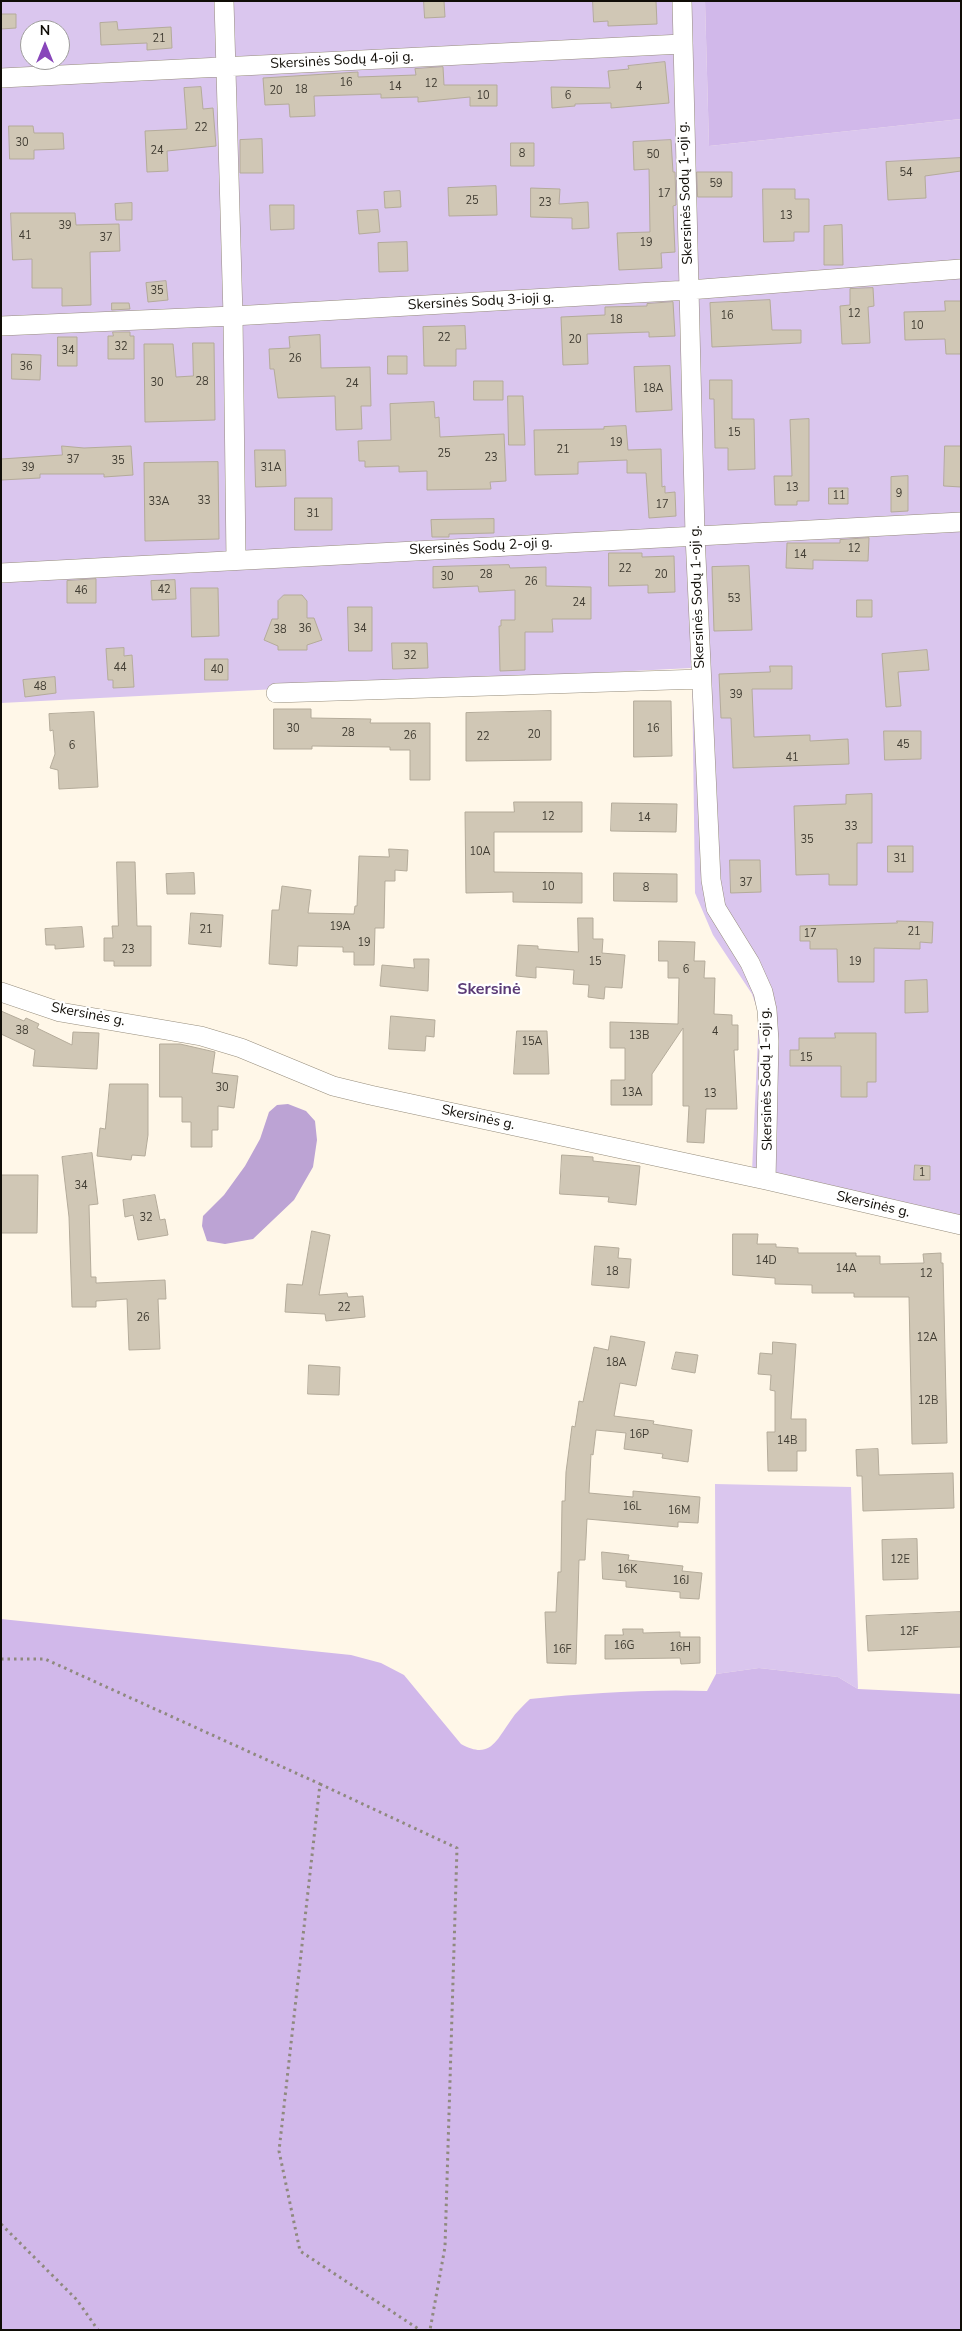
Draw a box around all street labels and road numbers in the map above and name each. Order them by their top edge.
street label: Skersinės Sodų 4-oji g. [270,49,414,73]
street label: Skersinės Sodų 1-oji g. [675,121,697,265]
street label: Skersinės Sodų 3-ioji g. [407,290,555,314]
street label: Skersinės Sodų 1-oji g. [687,525,709,669]
street label: Skersinės Sodų 2-oji g. [409,535,553,559]
street label: Skersinės g. [50,1000,126,1030]
street label: Skersinės Sodų 1-oji g. [757,1007,777,1151]
street label: Skersinės g. [440,1102,516,1134]
street label: Skersinės g. [835,1188,911,1222]

